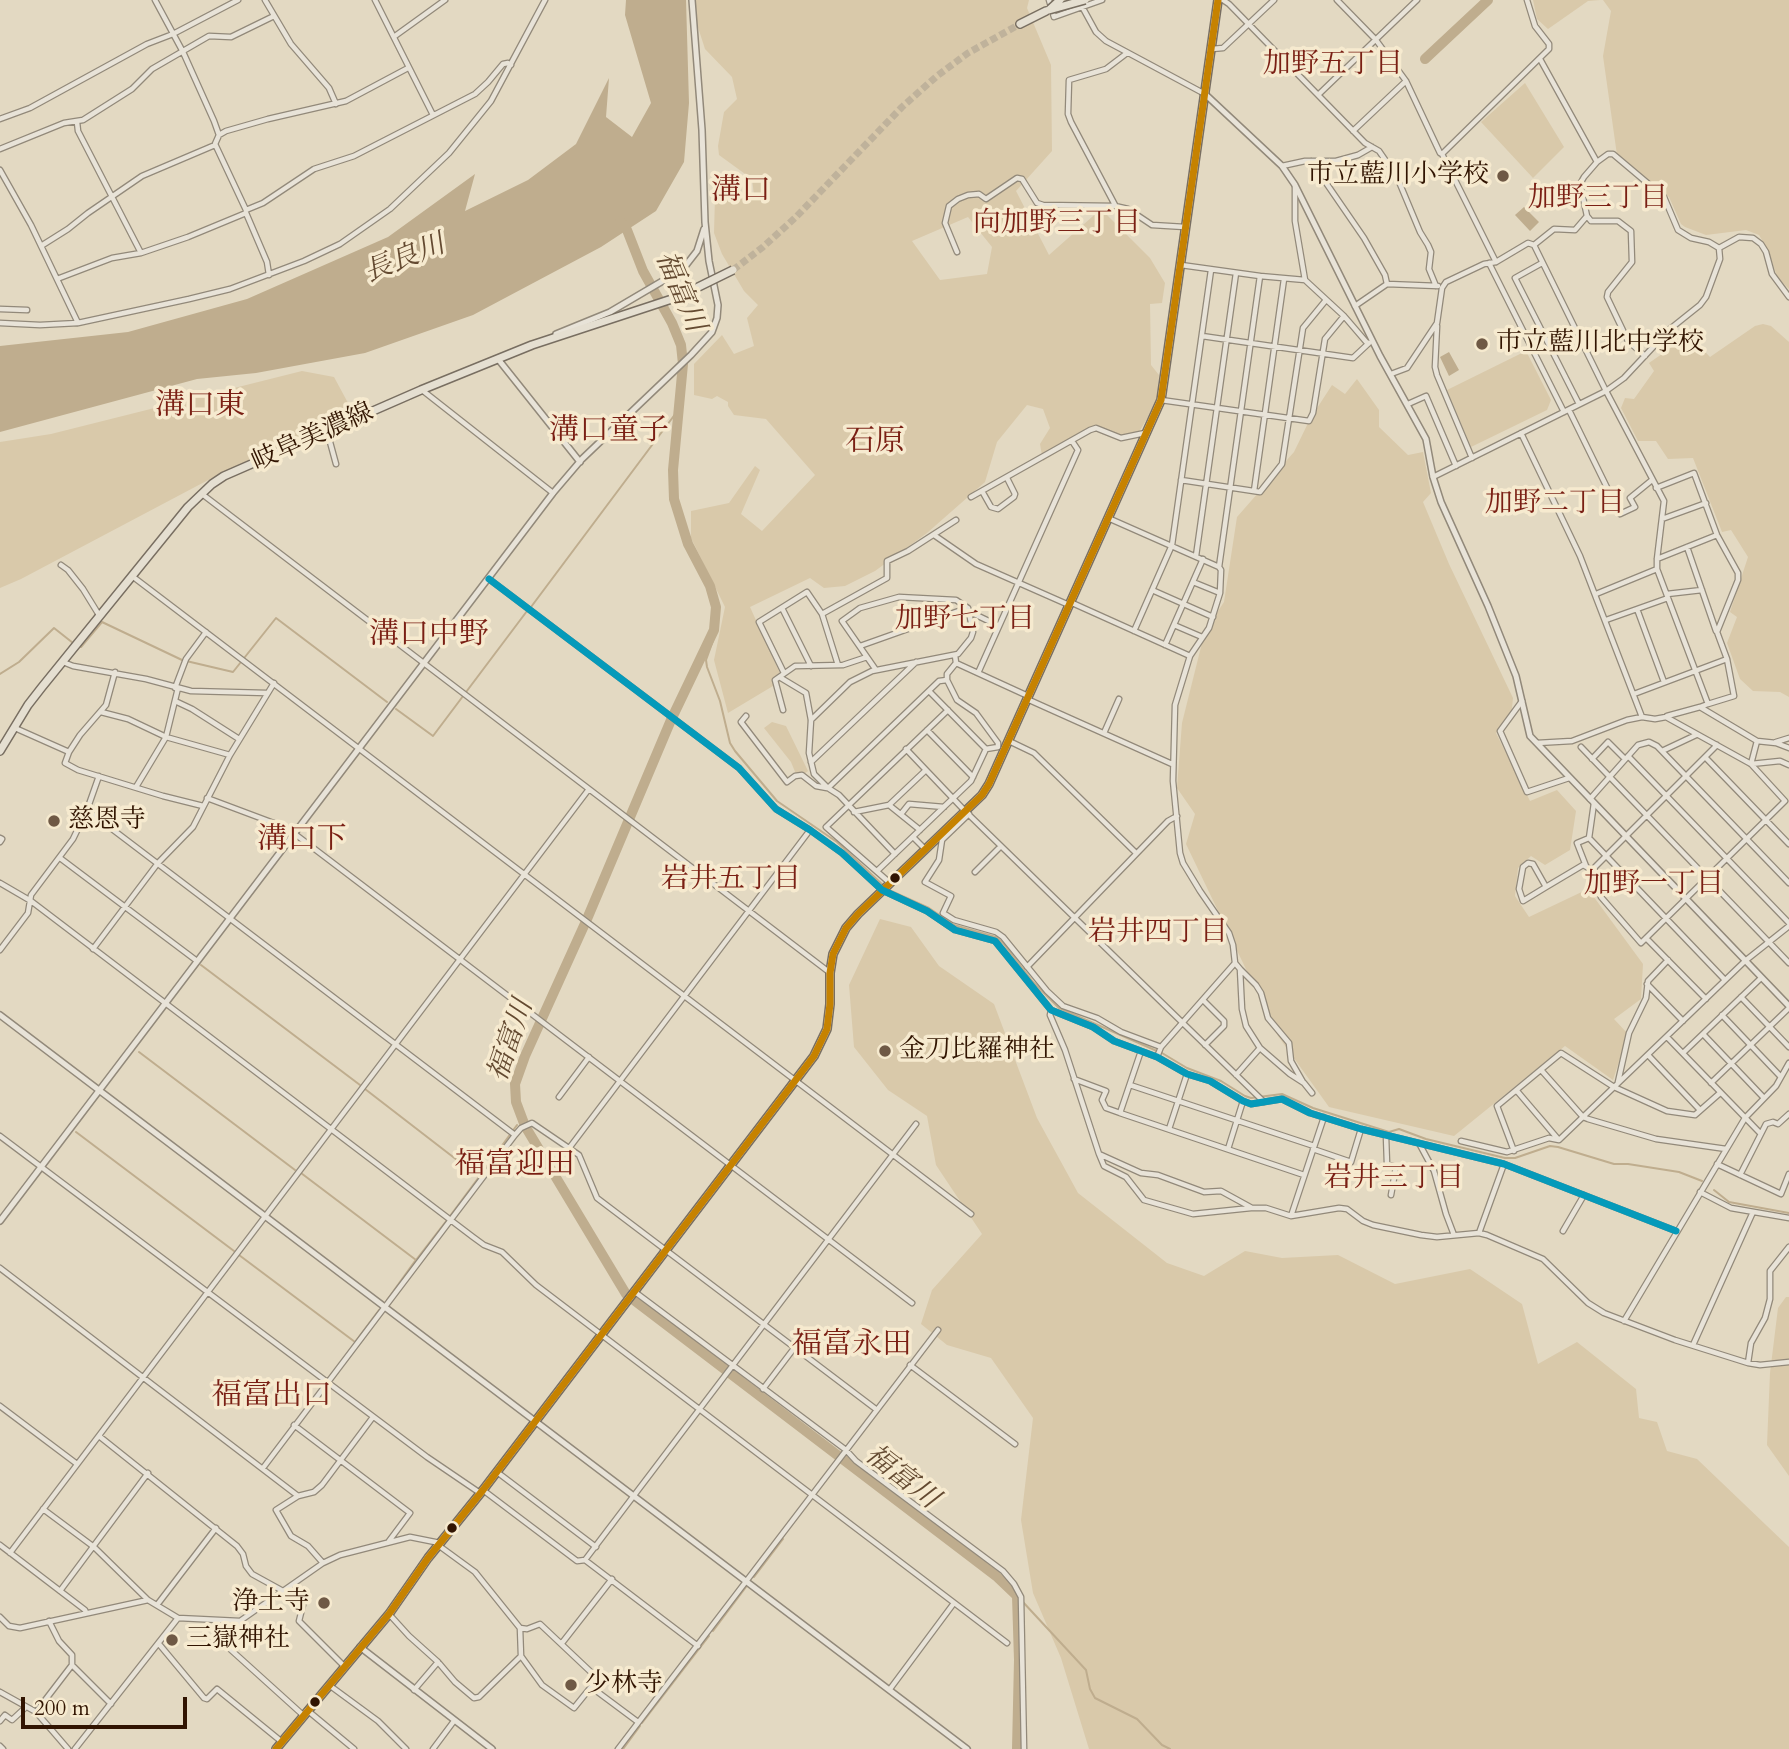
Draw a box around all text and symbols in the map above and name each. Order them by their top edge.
district label: 加野五丁目 [1263,49,1403,83]
place label: 市立藍川小学校 [1307,160,1489,192]
marker: 市立藍川小学校 [1495,168,1511,184]
district label: 溝口 [711,174,771,210]
district label: 加野三丁目 [1528,183,1668,217]
district label: 向加野三丁目 [973,208,1141,242]
water label: 長良川 [360,229,450,291]
water label: 福富川 [647,247,711,337]
place label: 市立藍川北中学校 [1496,328,1704,360]
marker: 市立藍川北中学校 [1474,336,1490,352]
district label: 溝口東 [155,389,245,425]
street label: 岐阜美濃線 [247,397,379,479]
district label: 溝口童子 [549,414,669,450]
district label: 石原 [845,425,905,461]
district label: 加野二丁目 [1485,488,1625,522]
district label: 加野七丁目 [895,604,1035,638]
district label: 溝口中野 [369,618,489,654]
place label: 慈恩寺 [68,805,146,837]
marker: 慈恩寺 [46,813,62,829]
district label: 溝口下 [257,823,347,859]
district label: 岩井五丁目 [661,864,801,898]
district label: 加野一丁目 [1584,869,1724,903]
unlabelled marker [888,871,902,885]
district label: 岩井四丁目 [1088,917,1228,951]
water label: 福富川 [482,996,542,1086]
place label: 金刀比羅神社 [899,1035,1055,1067]
marker: 金刀比羅神社 [877,1043,893,1059]
district label: 福富迎田 [455,1148,575,1184]
district label: 岩井三丁目 [1324,1163,1464,1197]
district label: 福富永田 [792,1328,912,1364]
district label: 福富出口 [212,1379,332,1415]
water label: 福富川 [858,1439,944,1517]
unlabelled marker [445,1521,459,1535]
place label: 浄土寺 [232,1587,310,1619]
marker: 浄土寺 [316,1595,332,1611]
place label: 三嶽神社 [186,1624,290,1656]
marker: 三嶽神社 [164,1632,180,1648]
place label: 少林寺 [585,1669,663,1701]
marker: 少林寺 [563,1677,579,1693]
scale bar [24,1682,191,1726]
text: 200 m [34,1694,90,1723]
unlabelled marker [308,1695,322,1709]

